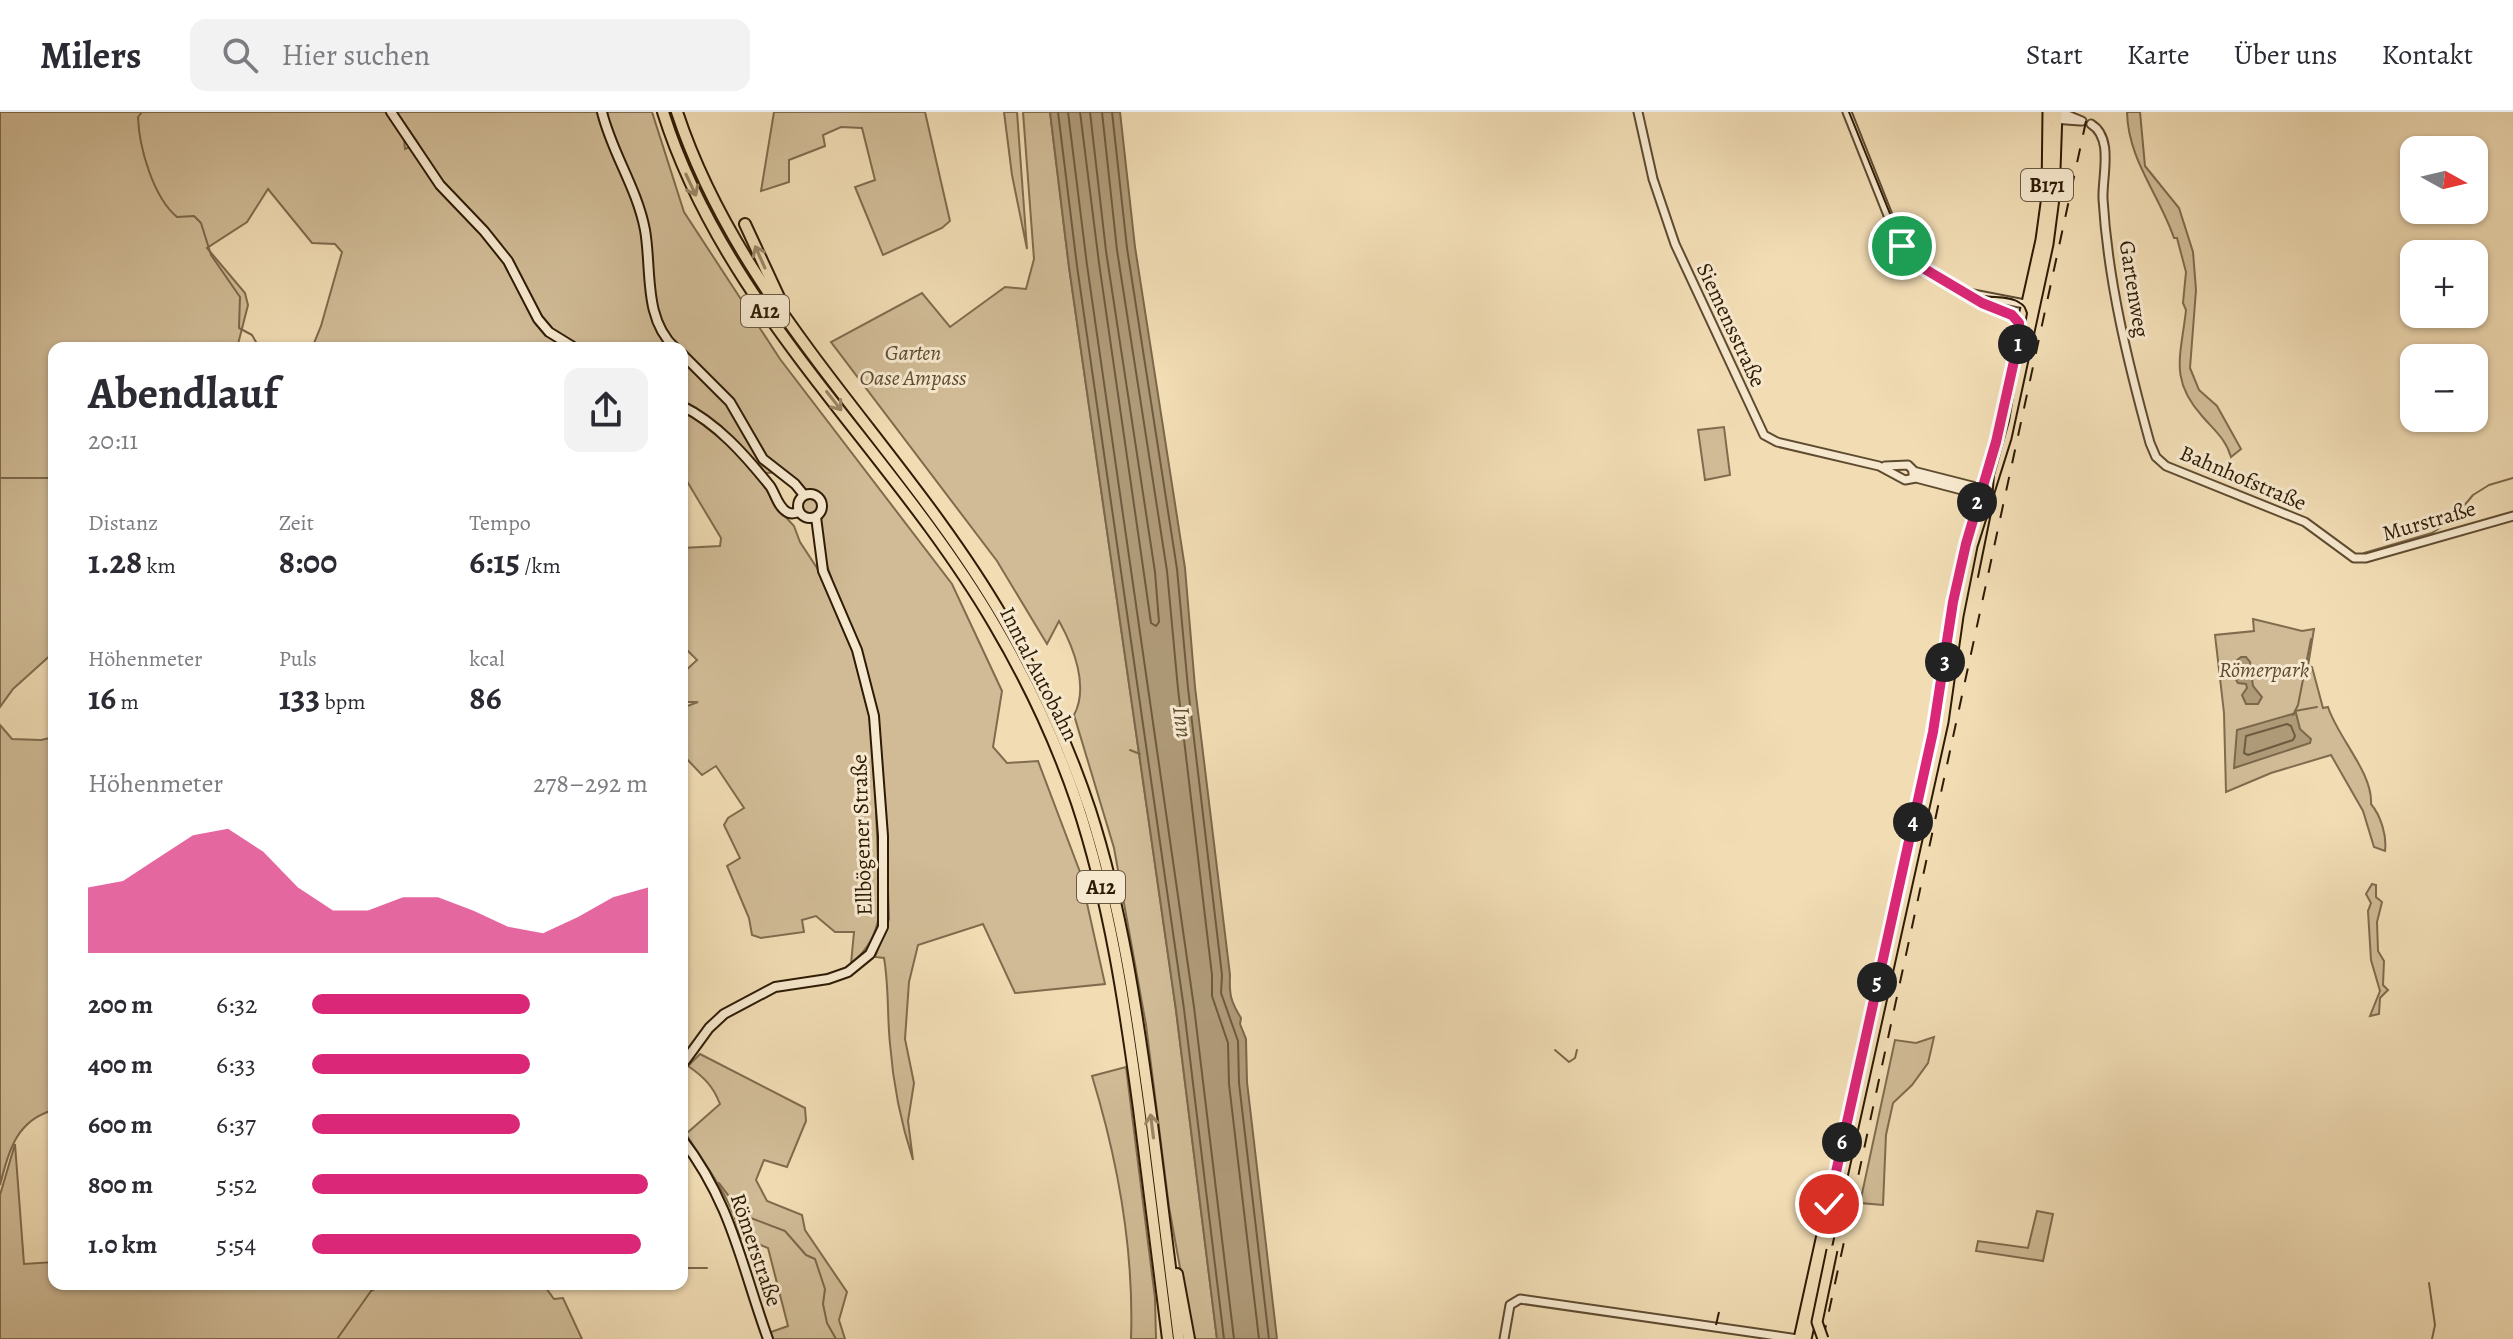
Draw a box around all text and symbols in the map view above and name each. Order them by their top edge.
search box [190,19,750,91]
text: Milers [40,29,142,81]
icon: search [218,33,262,77]
text: Hier suchen [282,35,430,75]
text: Start [2026,36,2083,74]
text: Karte [2127,36,2190,74]
text: Über uns [2234,36,2338,74]
text: Kontakt [2382,36,2473,74]
north arrow [2400,136,2488,224]
map controls [2400,136,2488,432]
road number: B171 [2021,169,2073,201]
one-way arrow [684,172,699,196]
pin [1868,212,1936,280]
icon: arrive [1880,224,1924,268]
street label: Gartenweg [2112,238,2156,340]
button: + [2400,240,2488,328]
one-way arrow [752,246,767,270]
street label: Siemensstraße [1689,258,1773,392]
road number: A12 [741,295,789,327]
pin: 1 [1998,324,2038,364]
text: 1 [2014,329,2022,359]
park label: Garten Oase Ampass [859,338,967,393]
button: − [2400,344,2488,432]
text: Abendlauf [88,363,278,423]
button: share [564,368,648,452]
one-way arrow [825,390,842,411]
text: 20:11 [88,423,138,458]
street label: Bahnhofstraße [2175,438,2311,518]
pin: 2 [1957,482,1997,522]
text: 2 [1972,487,1982,517]
street label: Murstraße [2379,493,2479,549]
text: Distanz [88,508,158,538]
text: Zeit [279,508,314,538]
text: Tempo [469,508,531,538]
text: 1.28 [88,538,142,585]
text: 8:00 [279,538,337,585]
text: 6:15 [469,538,520,585]
text: km [142,551,176,581]
text: /km [520,551,561,581]
street label: Inntal Autobahn [992,602,1086,746]
pin: 3 [1925,642,1965,682]
text: Höhenmeter [88,644,202,674]
text: Puls [279,644,317,674]
text: kcal [469,644,505,674]
text: 3 [1940,647,1950,677]
park label: Römerpark [2219,655,2310,685]
text: 16 [88,674,116,721]
text: 133 [279,674,320,721]
text: 86 [469,674,502,721]
text: m [116,687,139,717]
text: bpm [320,687,366,717]
water label: Inn [1165,704,1201,740]
street label: Ellbögener Straße [844,754,880,916]
text: Höhenmeter [88,766,223,801]
text: 278–292 m [533,766,648,801]
pin: 4 [1893,802,1933,842]
text: 4 [1908,807,1918,837]
road number: A12 [1077,871,1125,903]
pin: 5 [1857,962,1897,1002]
text: 5 [1872,967,1882,997]
text: 200 m [88,987,153,1022]
text: 6:32 [216,987,257,1022]
text: 400 m [88,1047,153,1082]
text: 6:33 [216,1047,256,1082]
text: 600 m [88,1107,153,1142]
text: 6:37 [216,1107,256,1142]
one-way arrow [1144,1114,1159,1139]
pin: 6 [1822,1122,1862,1162]
text: 6 [1837,1127,1847,1157]
text: 800 m [88,1167,153,1202]
text: 5:52 [216,1167,257,1202]
pin [1795,1170,1863,1238]
icon: check [1807,1182,1851,1226]
street label: Römerstraße [723,1189,789,1311]
text: 1.0 km [88,1227,157,1262]
text: 5:54 [216,1227,256,1262]

